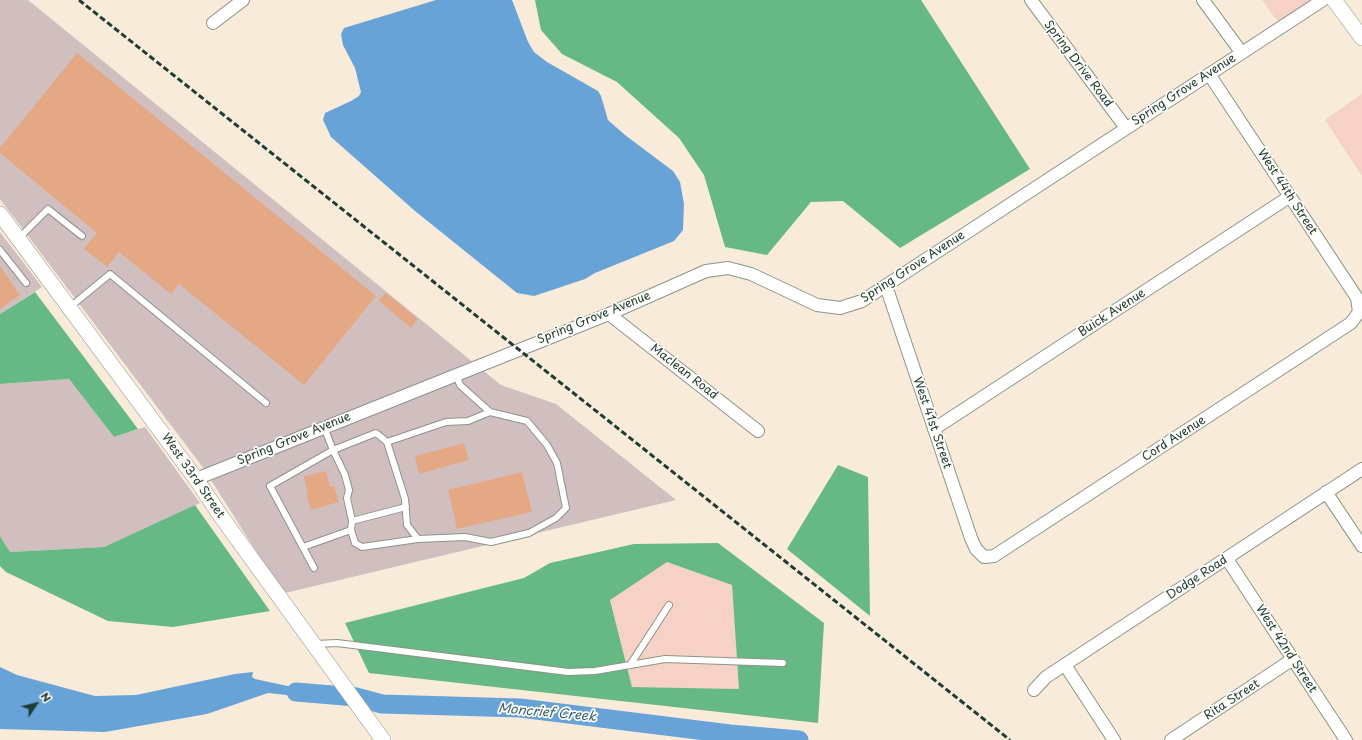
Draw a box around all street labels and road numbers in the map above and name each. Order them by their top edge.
street label: Spring Drive Road [1041,18,1115,110]
street label: Spring Grove Avenue [1129,51,1239,129]
street label: West 44th Street [1254,146,1320,238]
street label: Spring Grove Avenue [858,228,968,306]
street label: Buick Avenue [1076,286,1148,340]
street label: Spring Grove Avenue [535,289,653,347]
street label: Maclean Road [647,341,721,403]
street label: West 41st Street [910,375,954,471]
street label: Spring Grove Avenue [235,410,353,468]
street label: Cord Avenue [1140,413,1208,465]
street label: West 33rd Street [158,431,228,521]
street label: Dodge Road [1164,553,1230,603]
street label: West 42nd Street [1252,602,1320,696]
street label: Rita Street [1201,677,1263,723]

